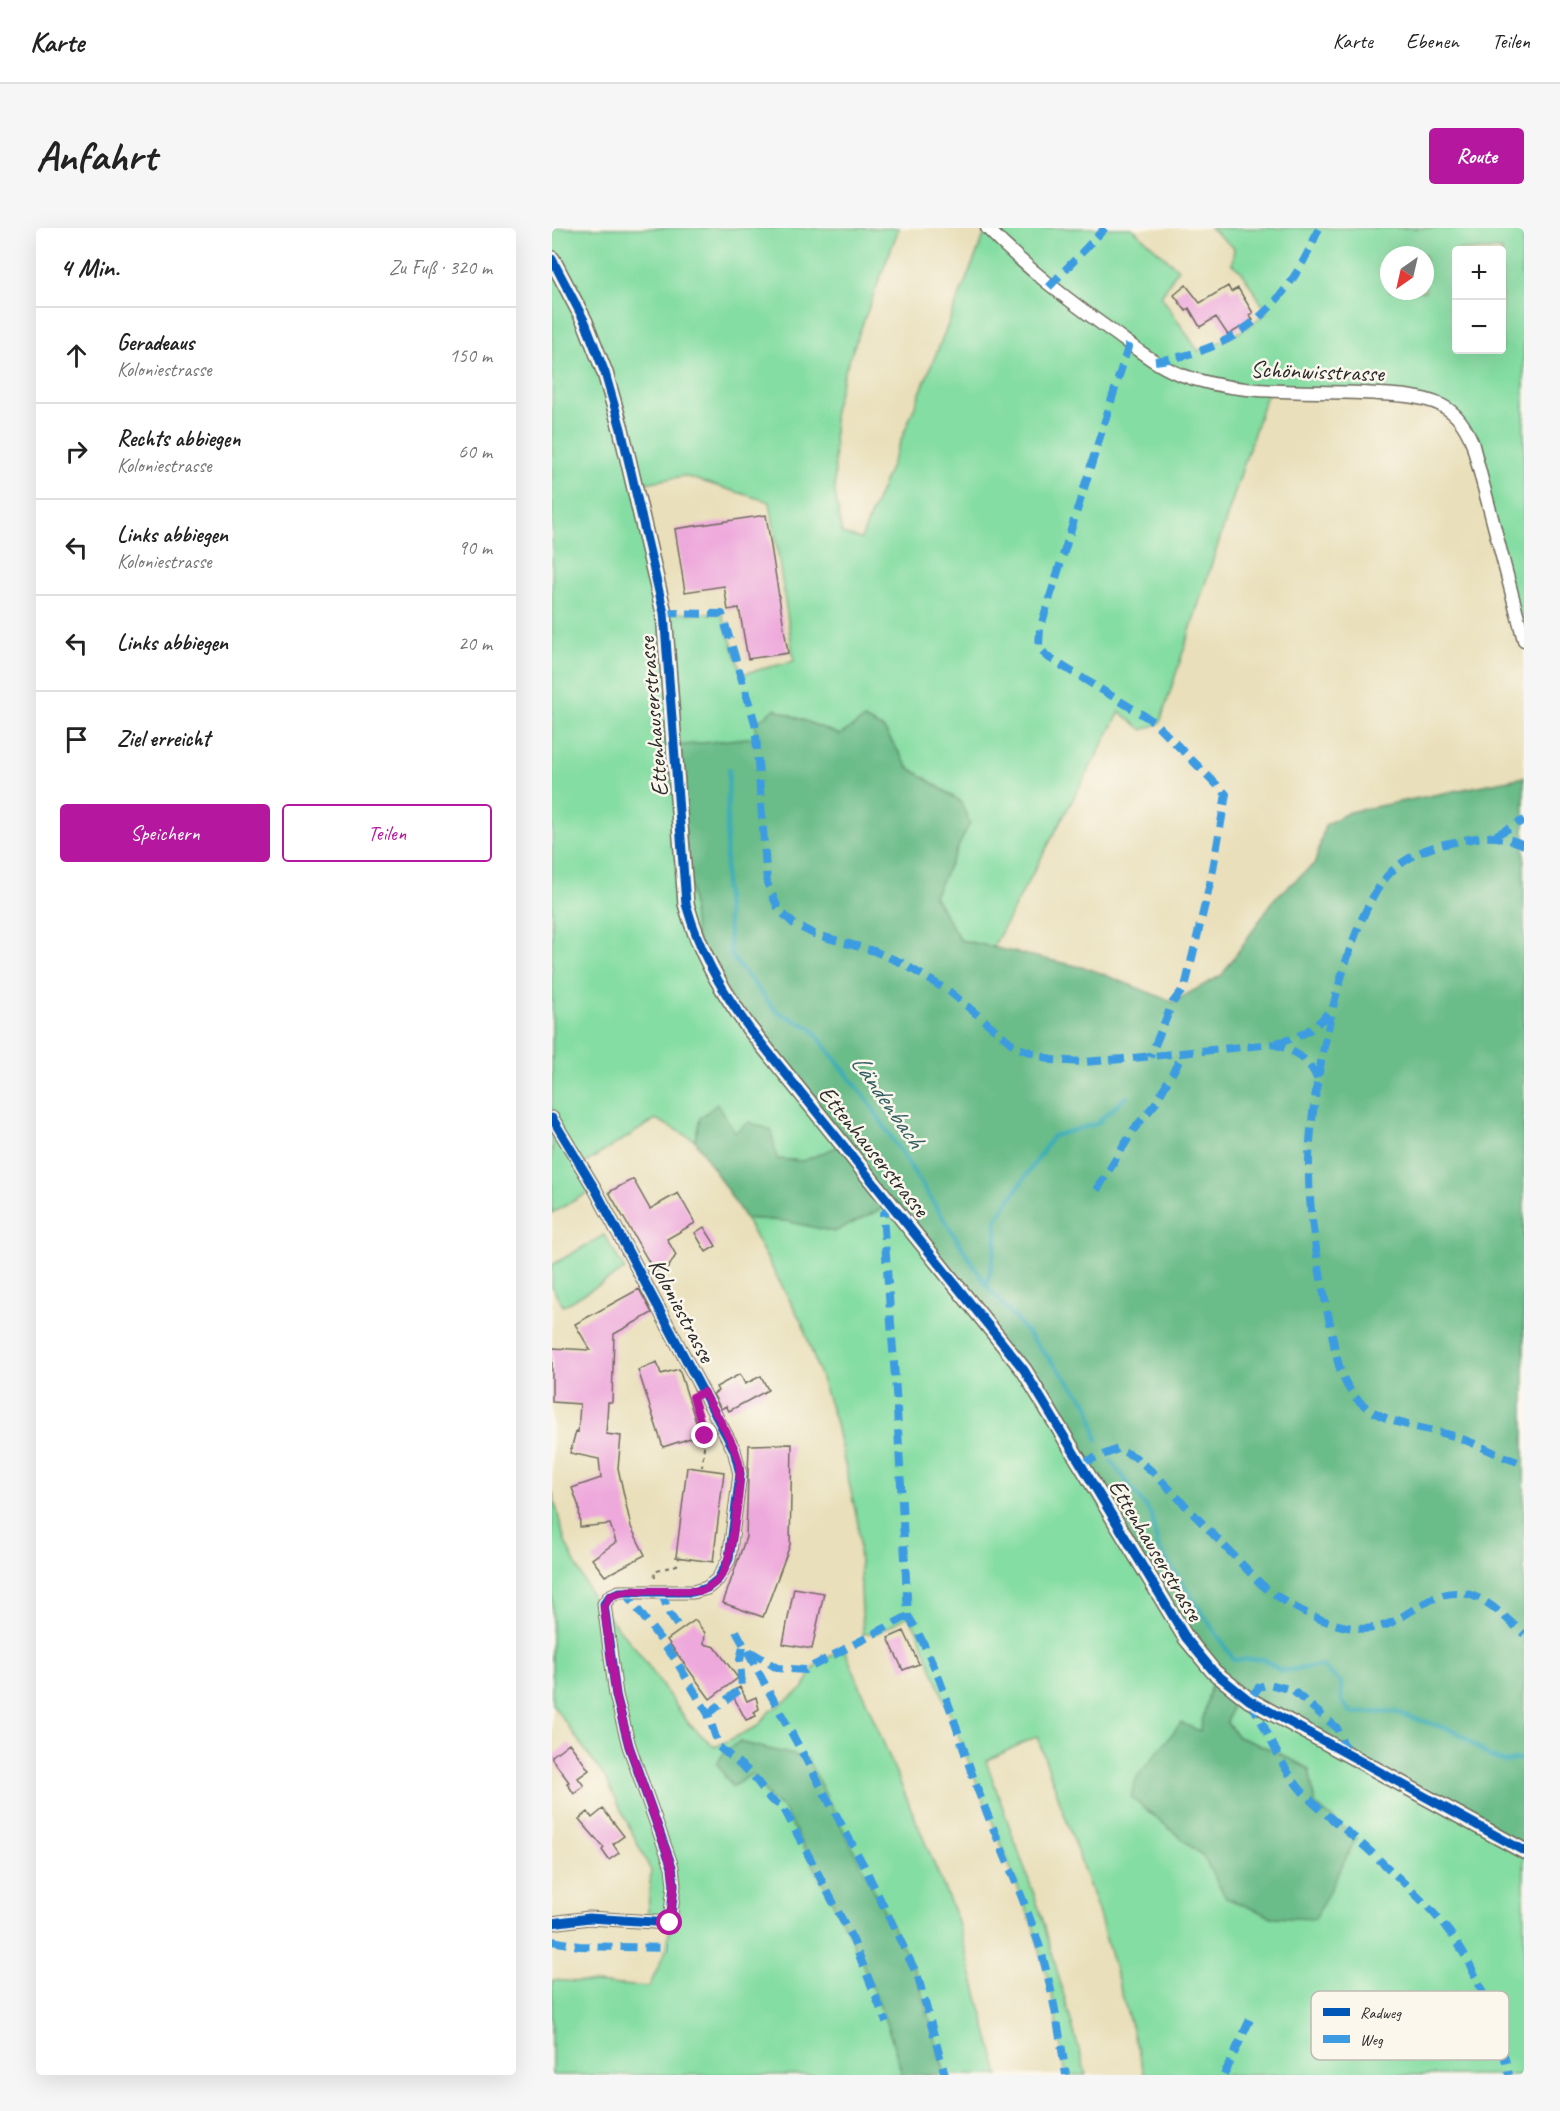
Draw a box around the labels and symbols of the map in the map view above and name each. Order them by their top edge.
north arrow [1380,246,1434,300]
street label: Schönwisstrasse [1250,354,1386,388]
street label: Ettenhauserstrasse [631,634,675,798]
water label: Ländenbach [844,1048,934,1156]
street label: Ettenhauserstrasse [812,1079,937,1224]
street label: Koloniestrasse [642,1253,723,1369]
route end [691,1422,717,1448]
street label: Ettenhauserstrasse [1102,1474,1211,1628]
route start [656,1909,682,1935]
legend [1311,1991,1509,2060]
text: Radweg [1360,2003,1402,2023]
text: Weg [1360,2030,1384,2050]

